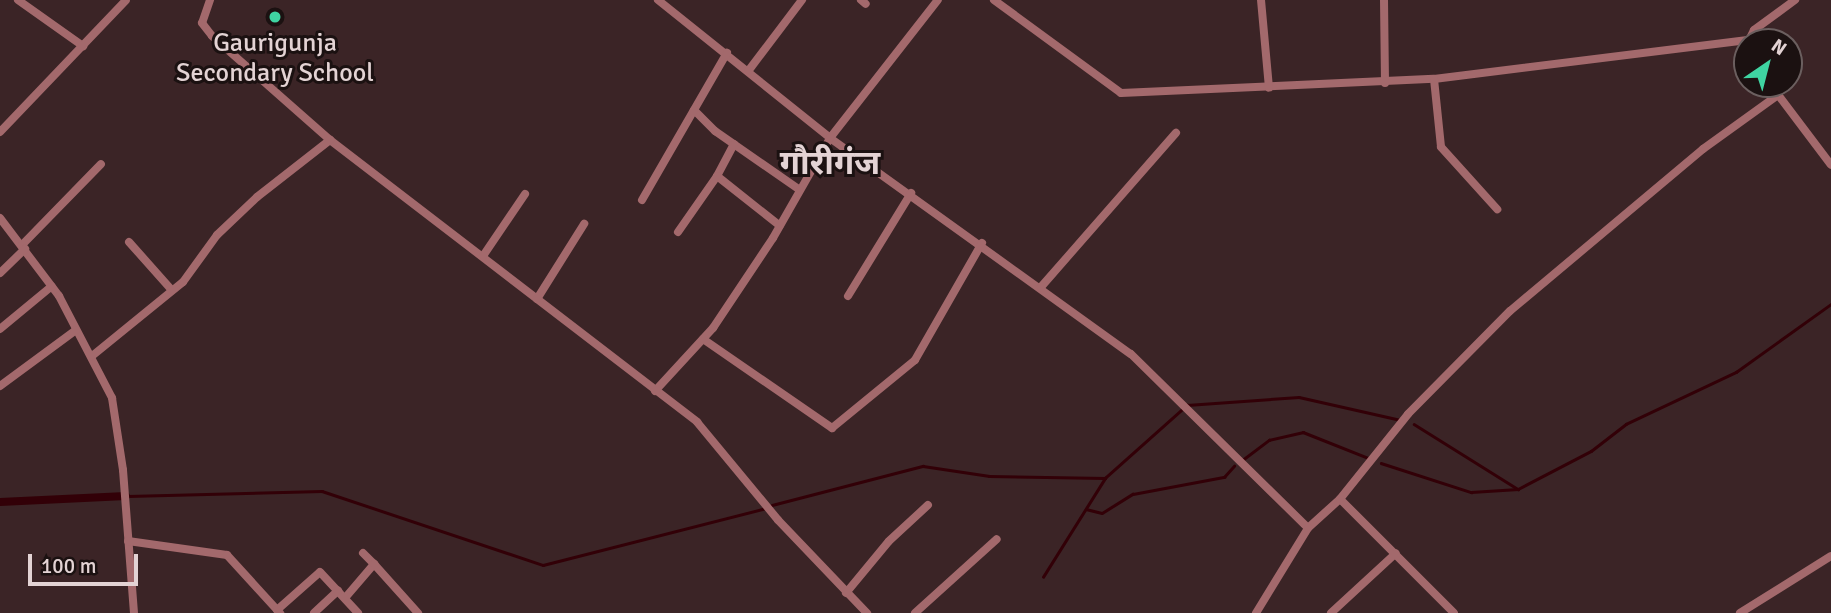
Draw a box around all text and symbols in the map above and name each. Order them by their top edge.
marker: Gaurigunja Secondary School [267,9,283,25]
place label: Gaurigunja Secondary School [176,28,374,90]
north arrow [1733,28,1803,98]
text: N [1767,34,1791,61]
district label: गौरीगंज [780,144,880,184]
scale bar [32,540,142,584]
text: 100 m [41,553,96,579]

